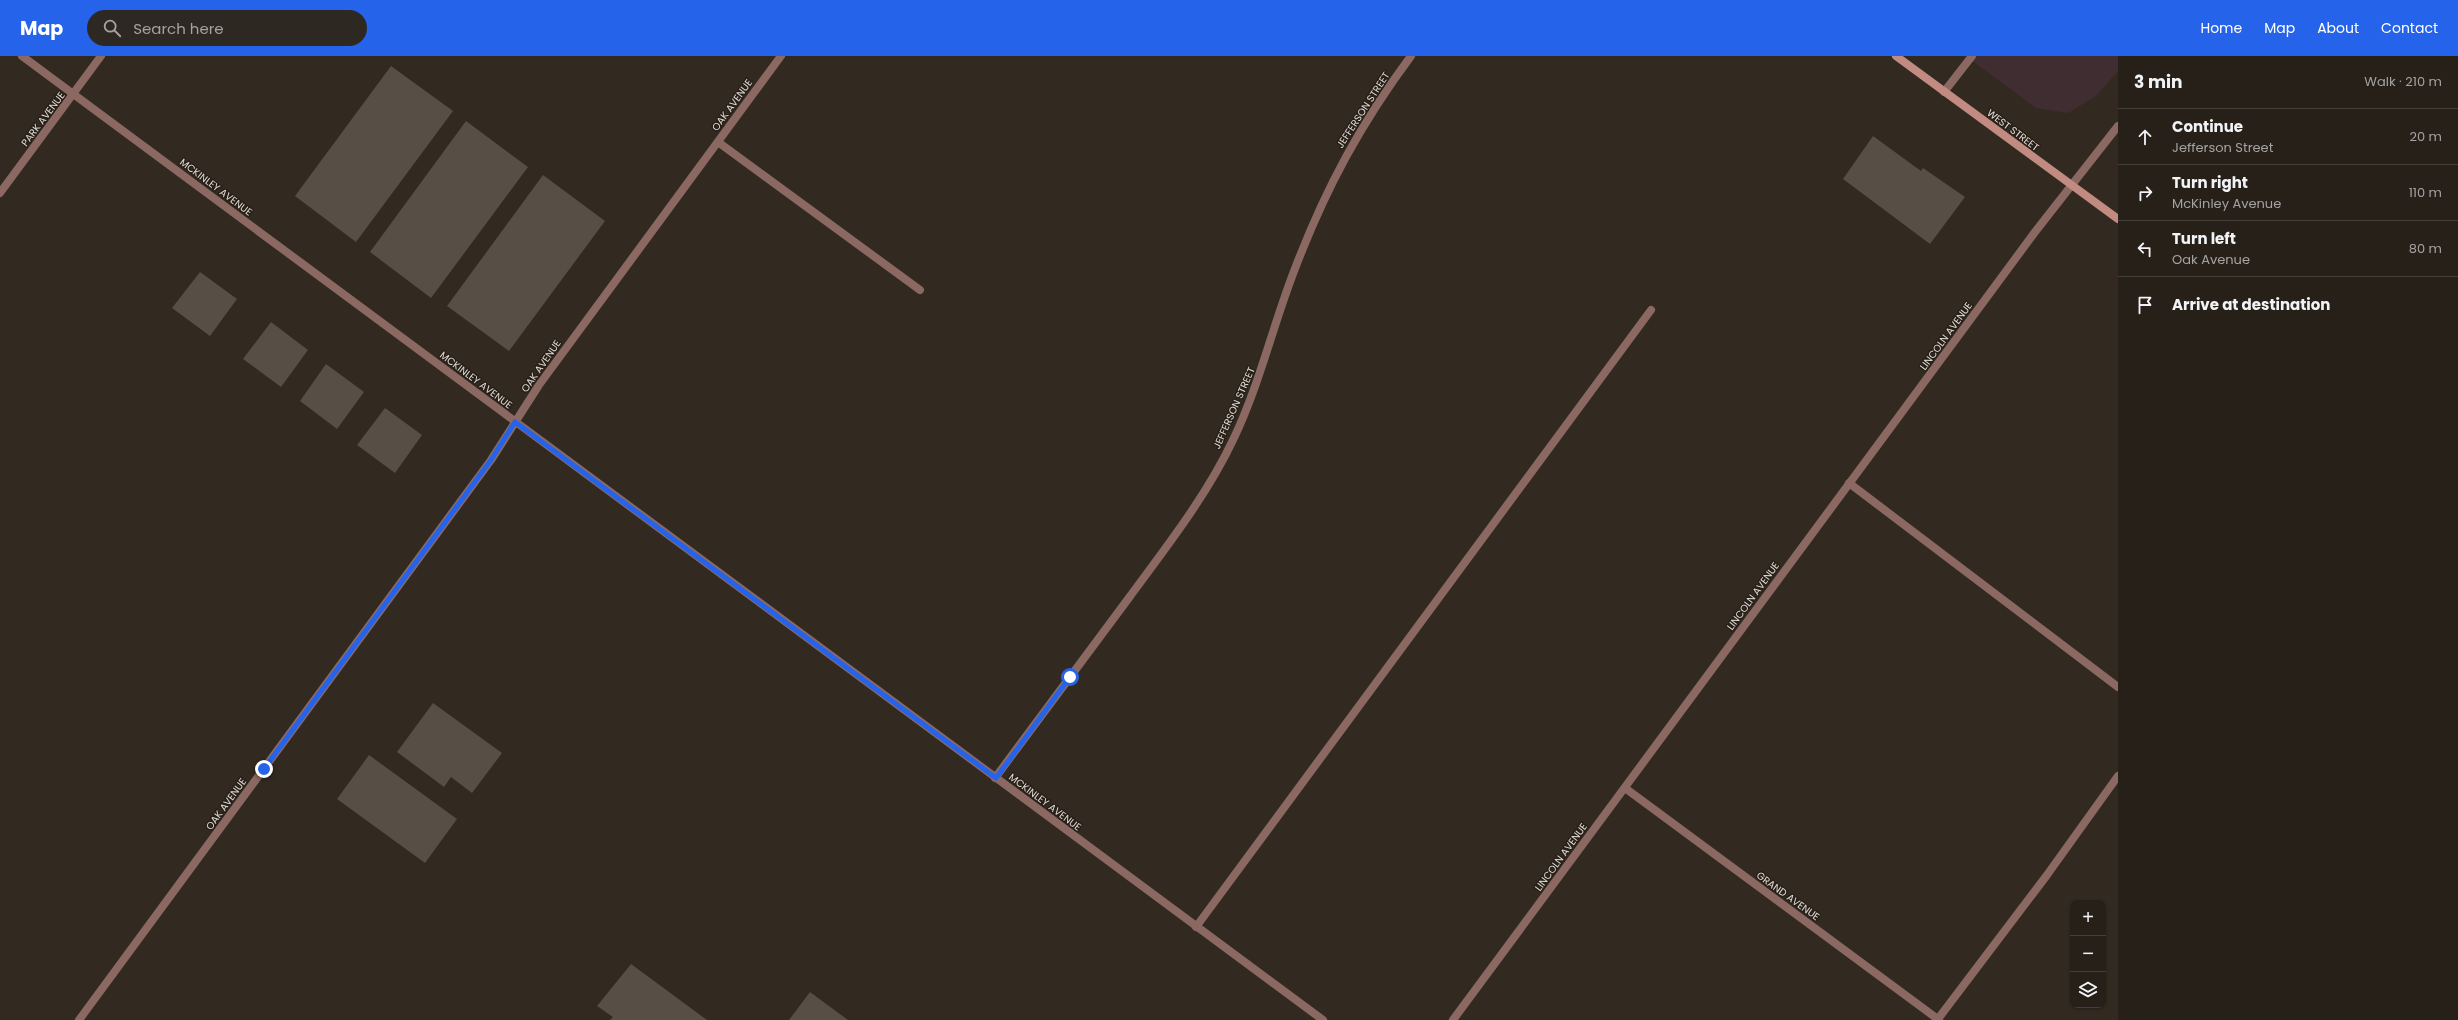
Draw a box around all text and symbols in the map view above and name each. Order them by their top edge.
search box [87,10,367,46]
text: Map [20,15,63,42]
icon: search [101,17,123,39]
text: Search here [133,18,224,39]
text: Home [2200,18,2242,38]
text: Map [2264,18,2295,38]
text: About [2317,18,2359,38]
text: Contact [2381,18,2438,38]
street label: JEFFERSON STREET [1333,68,1394,151]
text: 3 min [2134,70,2182,94]
text: Walk · 210 m [2364,72,2442,91]
street label: OAK AVENUE [708,76,756,134]
street label: PARK AVENUE [18,89,68,149]
street label: WEST STREET [1984,105,2043,155]
text: Continue [2172,116,2243,137]
icon: ahead [2134,126,2156,148]
text: 20 m [2409,127,2442,146]
text: Jefferson Street [2172,138,2273,157]
street label: MCKINLEY AVENUE [177,155,255,219]
text: Turn right [2172,172,2248,193]
icon: right [2134,182,2156,204]
text: 110 m [2409,183,2442,202]
text: McKinley Avenue [2172,194,2281,213]
text: Turn left [2172,228,2236,249]
icon: left [2134,238,2156,260]
text: 80 m [2409,239,2442,258]
text: Oak Avenue [2172,250,2250,269]
icon: arrive [2134,294,2156,316]
text: Arrive at destination [2172,294,2330,315]
street label: LINCOLN AVENUE [1916,299,1976,373]
street label: OAK AVENUE [517,337,565,395]
street label: MCKINLEY AVENUE [437,348,515,412]
street label: JEFFERSON STREET [1209,364,1259,451]
street label: LINCOLN AVENUE [1723,559,1783,633]
route start [1061,668,1079,686]
route end [255,760,273,778]
street label: MCKINLEY AVENUE [1006,770,1084,834]
street label: OAK AVENUE [202,775,250,833]
street label: LINCOLN AVENUE [1531,820,1591,894]
street label: GRAND AVENUE [1753,868,1823,924]
map controls [2070,900,2106,1008]
button: + [2070,900,2106,936]
button: − [2070,936,2106,972]
button: layers [2070,972,2106,1008]

